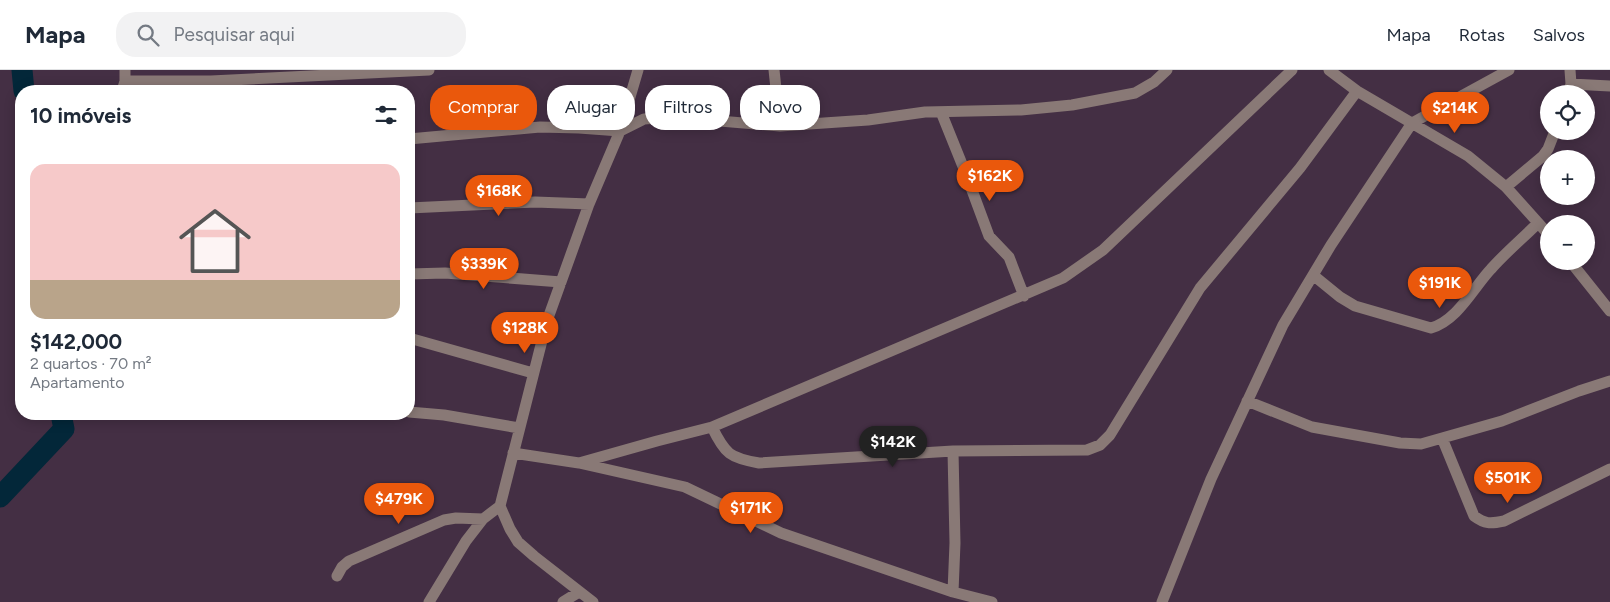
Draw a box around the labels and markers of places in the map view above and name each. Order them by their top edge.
pin: $214K [1420,92,1490,134]
pin: $162K [955,160,1025,202]
pin: $168K [464,174,534,217]
pin: $339K [449,248,519,290]
pin: $191K [1405,266,1475,309]
pin: $128K [490,312,560,354]
pin: $142K [858,426,928,468]
pin: $501K [1473,462,1543,504]
pin: $479K [364,482,434,525]
pin: $171K [716,492,786,534]

